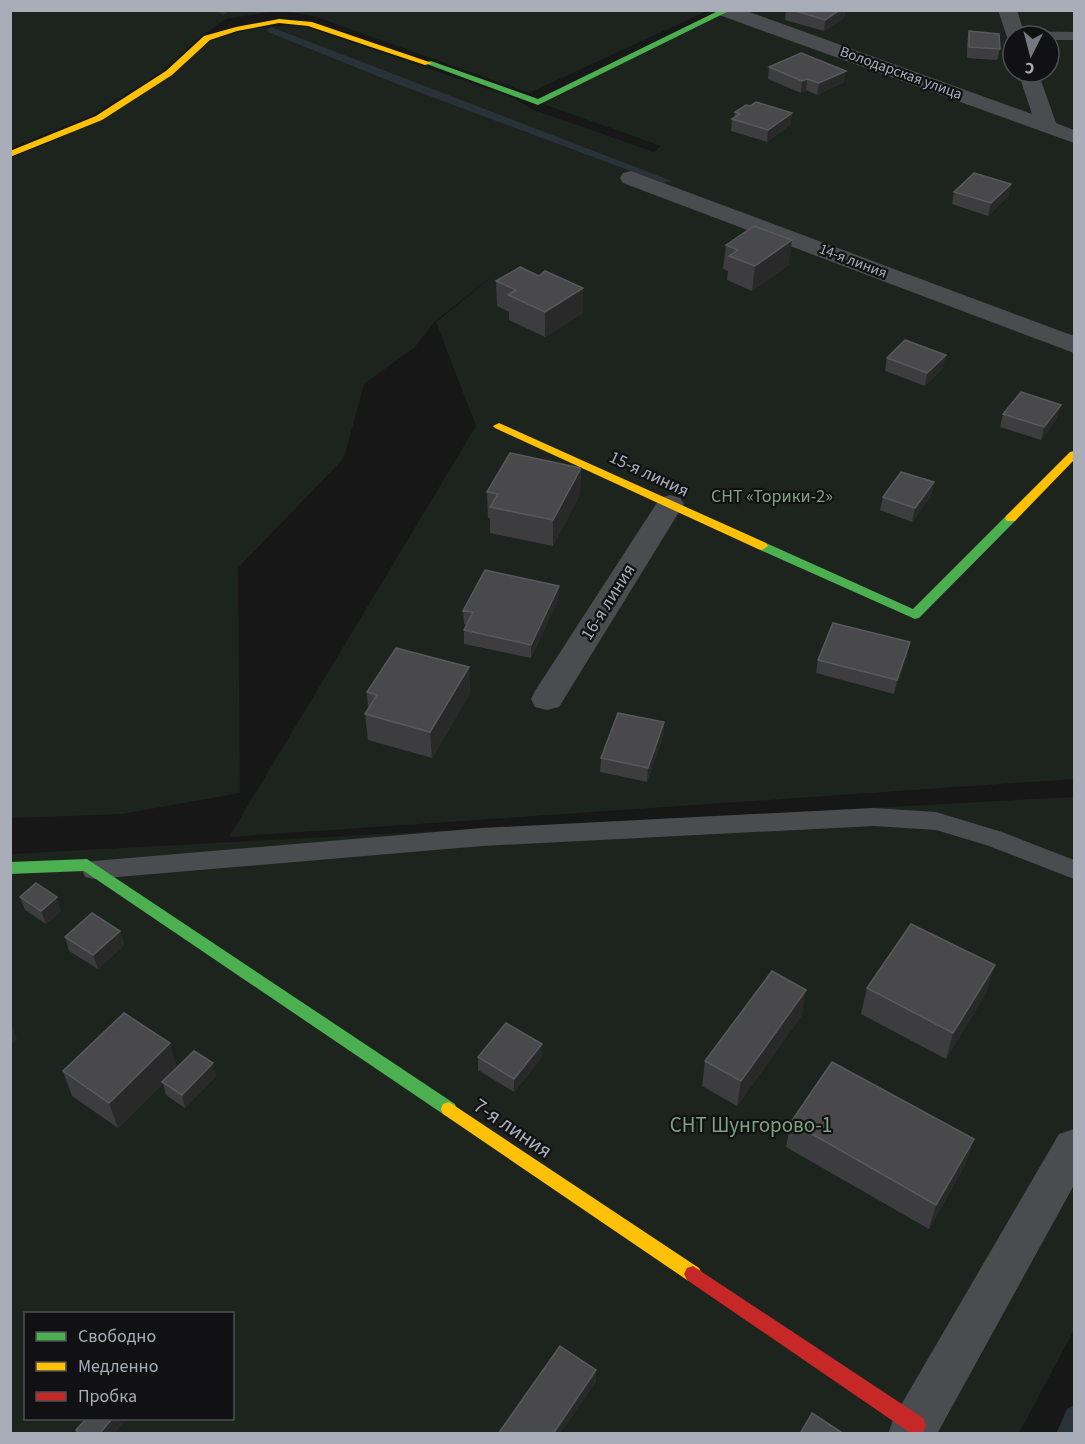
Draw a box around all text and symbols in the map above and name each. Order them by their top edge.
north arrow [1001,24,1061,84]
street label: Володарская улица [837,41,965,105]
text: С [1024,56,1035,79]
street label: 14-я линия [816,238,890,284]
street label: 15-я линия [605,445,693,503]
park label: СНТ «Торики-2» [711,484,833,509]
street label: 16-я линия [575,559,641,645]
street label: 7-я линия [468,1091,558,1165]
park label: СНТ Шунгорово-1 [670,1110,832,1140]
legend [24,1312,234,1420]
text: Свободно [78,1324,156,1349]
text: Медленно [78,1354,158,1379]
text: Пробка [78,1384,137,1409]

